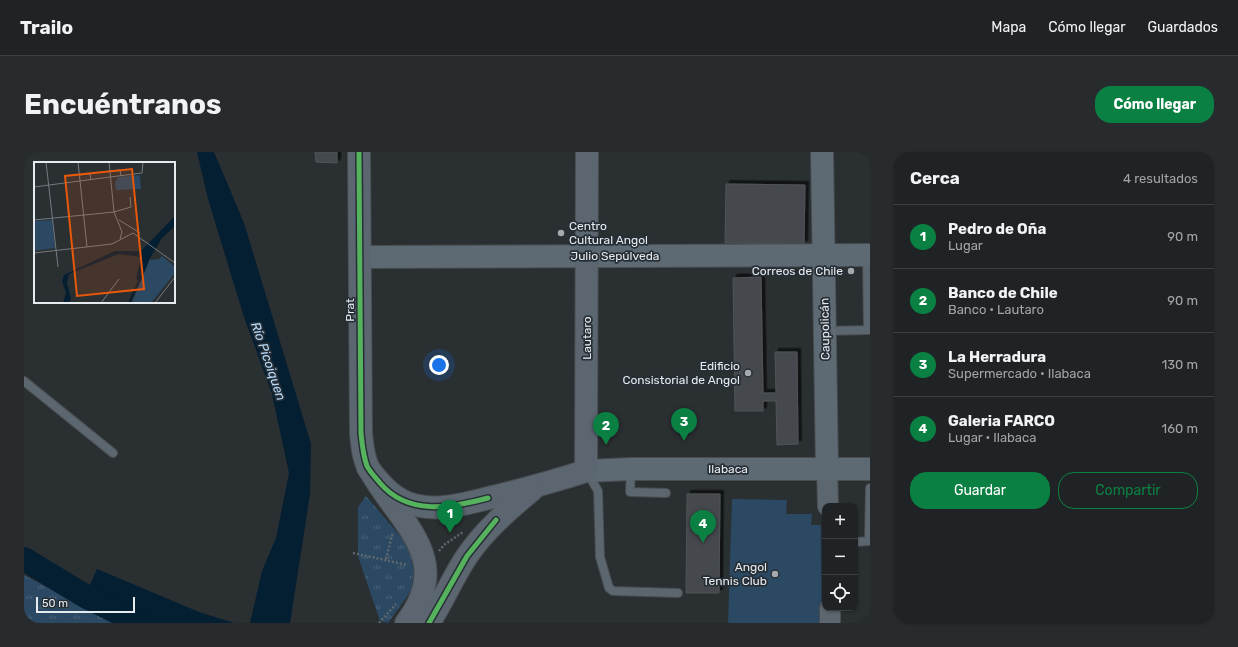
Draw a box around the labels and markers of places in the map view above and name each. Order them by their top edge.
place label: Centro Cultural Angol [569,219,648,247]
marker: Centro Cultural Angol [556,228,566,238]
place label: Correos de Chile [752,264,843,278]
marker: Correos de Chile [846,266,856,276]
place label: Edificio Consistorial de Angol [622,359,740,387]
marker: Edificio Consistorial de Angol [743,368,753,378]
pin: 3 [671,408,697,441]
pin: 2 [593,412,619,445]
pin: 1 [437,500,463,533]
pin: 4 [690,510,716,543]
place label: Angol Tennis Club [703,560,767,588]
marker: Angol Tennis Club [770,569,780,579]

